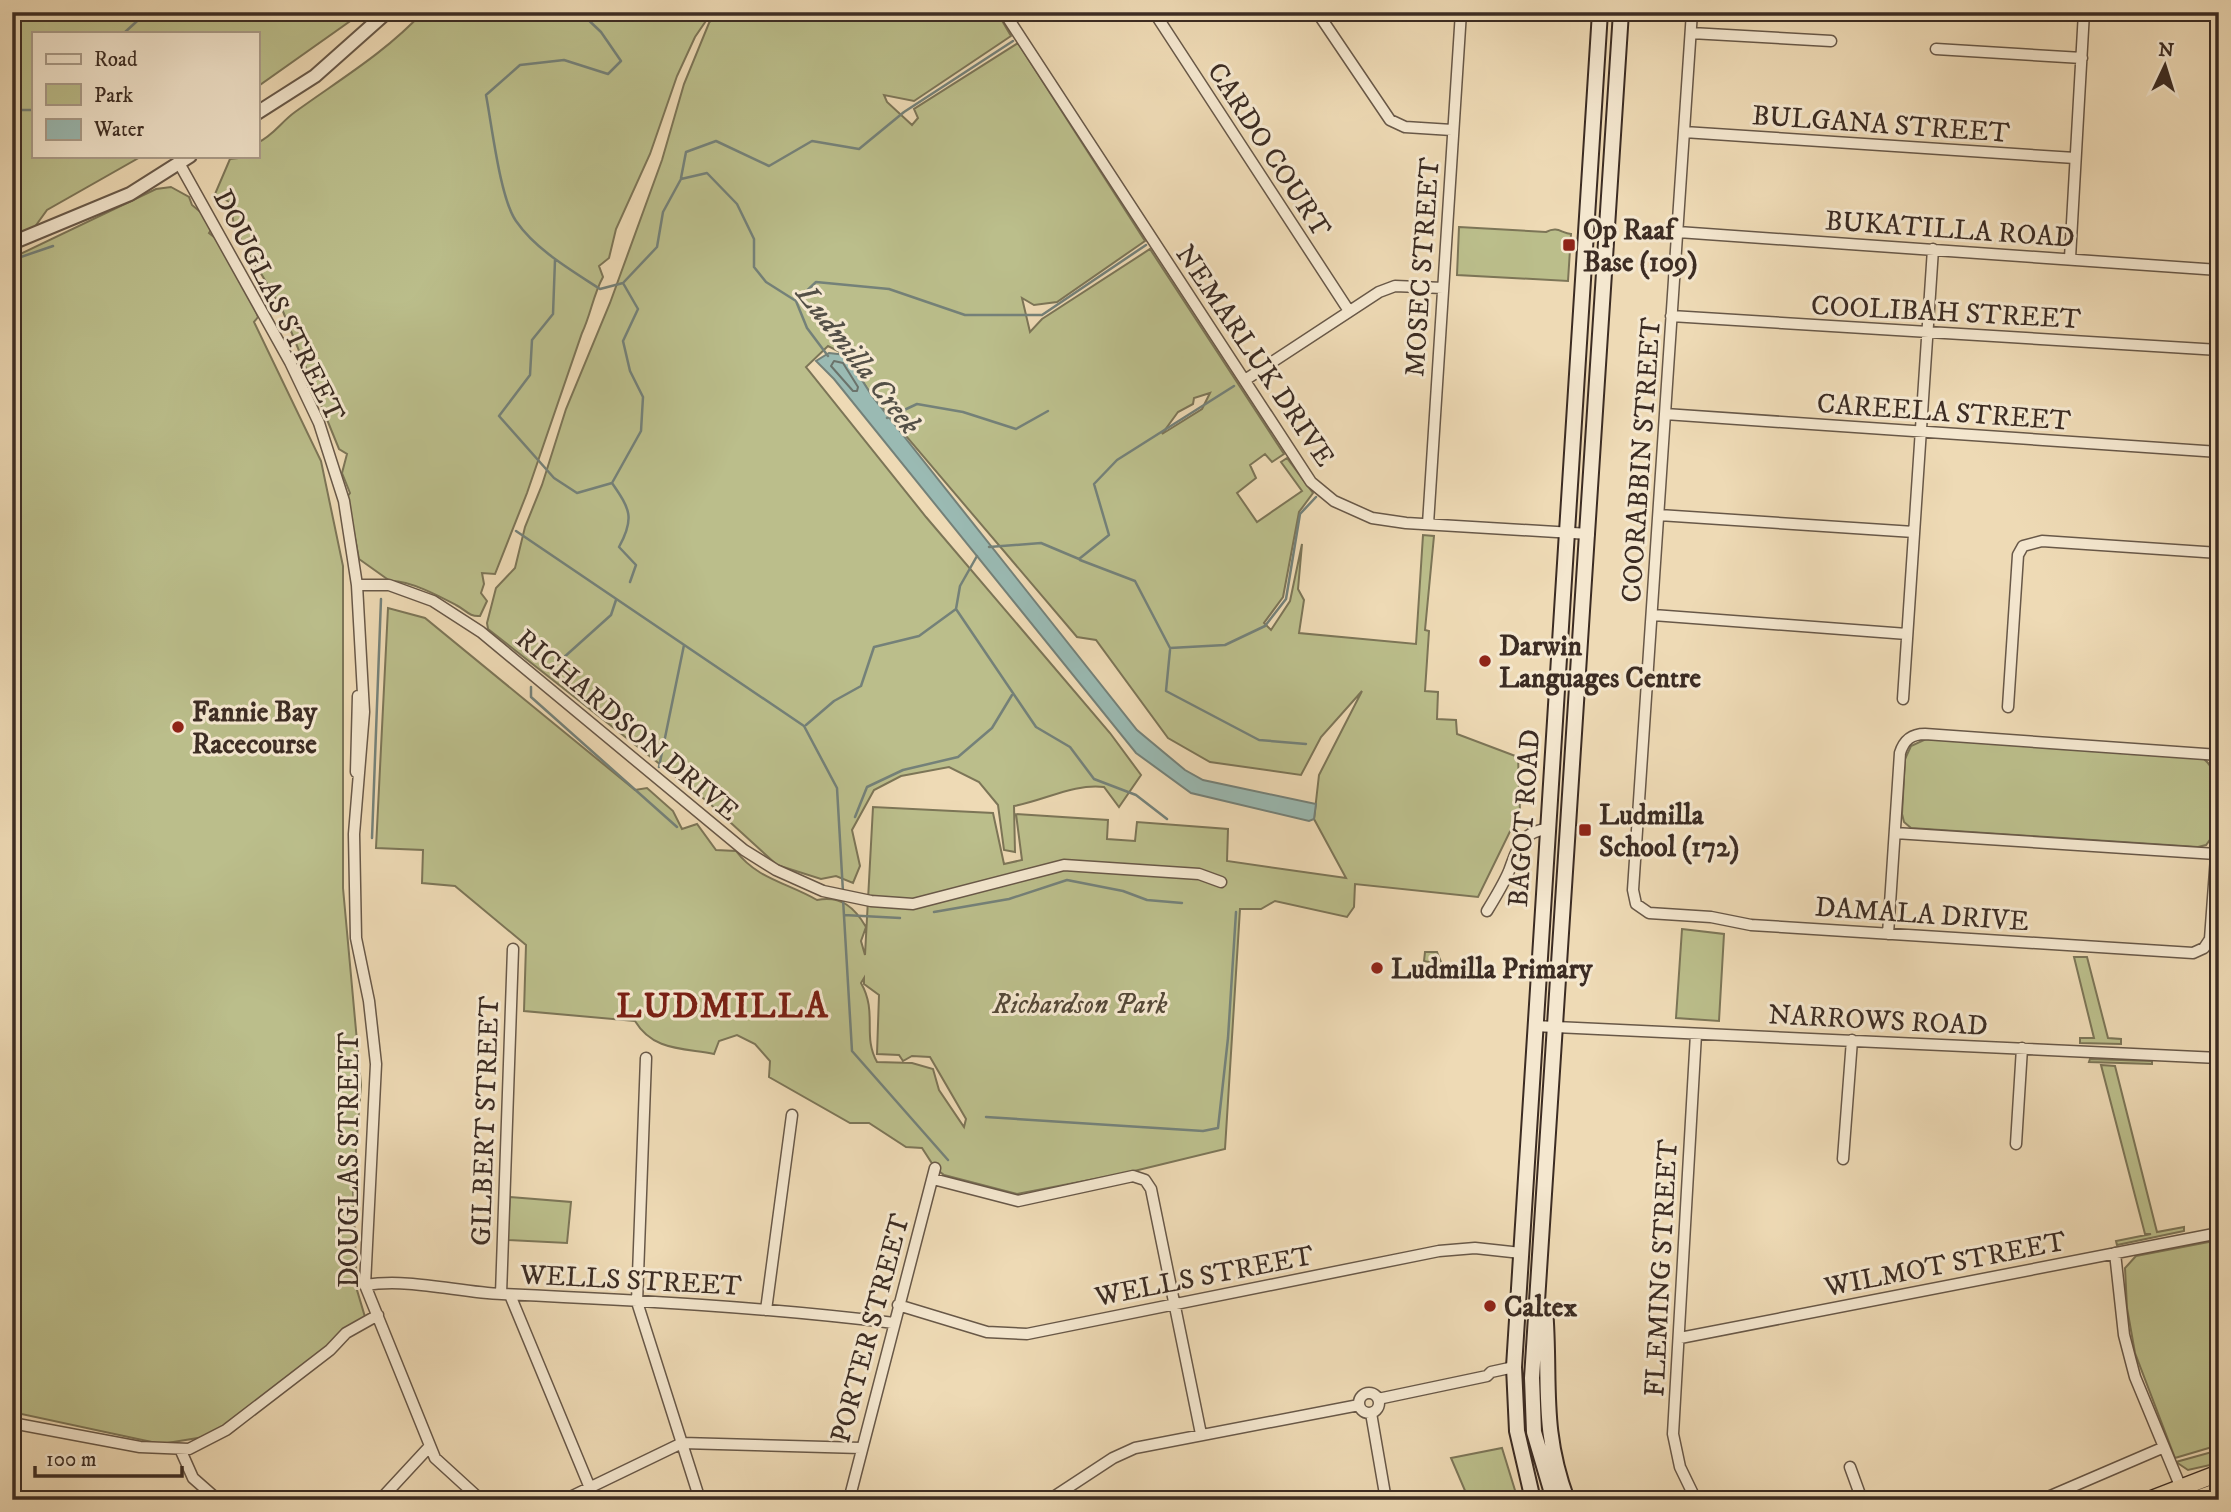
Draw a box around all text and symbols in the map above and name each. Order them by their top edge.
legend [32,32,259,158]
north arrow [2130,32,2200,102]
text: N [2157,39,2175,63]
text: Road [94,47,138,73]
street label: CARDO COURT [1199,56,1338,244]
text: Park [94,83,134,109]
street label: BULGANA STREET [1751,98,2011,151]
text: Water [93,117,144,143]
street label: MOSEC STREET [1397,156,1448,378]
street label: DOUGLAS STREET [205,184,352,428]
street label: BUKATILLA ROAD [1824,203,2076,256]
place label: Op Raaf Base (109) [1583,213,1697,280]
marker: Op Raaf Base (109) [1561,237,1577,253]
street label: NEMARLUK DRIVE [1167,238,1342,474]
water label: Ludmilla Creek [786,276,928,443]
street label: COOLIBAH STREET [1810,288,2082,337]
street label: COORABBIN STREET [1614,316,1669,604]
street label: CAREELA STREET [1816,386,2072,439]
street label: RICHARDSON DRIVE [508,621,746,829]
place label: Darwin Languages Centre [1499,629,1701,696]
marker: Darwin Languages Centre [1477,653,1493,669]
place label: Fannie Bay Racecourse [192,695,318,762]
marker: Fannie Bay Racecourse [170,719,186,735]
street label: BAGOT ROAD [1501,728,1548,908]
place label: Ludmilla School (172) [1599,798,1739,865]
marker: Ludmilla School (172) [1577,822,1593,838]
street label: DAMALA DRIVE [1814,890,2030,939]
place label: Ludmilla Primary [1391,952,1593,987]
marker: Ludmilla Primary [1369,960,1385,976]
district label: LUDMILLA [616,985,830,1029]
park label: Richardson Park [992,987,1168,1022]
street label: GILBERT STREET [464,995,507,1247]
street label: NARROWS ROAD [1767,997,1989,1044]
street label: DOUGLAS STREET [332,1032,367,1288]
street label: FLEMING STREET [1637,1138,1686,1398]
street label: PORTER STREET [823,1210,918,1447]
street label: WILMOT STREET [1821,1224,2069,1305]
street label: WELLS STREET [1091,1238,1317,1315]
street label: WELLS STREET [518,1257,743,1304]
place label: Caltex [1504,1290,1577,1325]
marker: Caltex [1482,1298,1498,1314]
scale bar [35,1435,182,1479]
text: 100 m [46,1447,97,1473]

